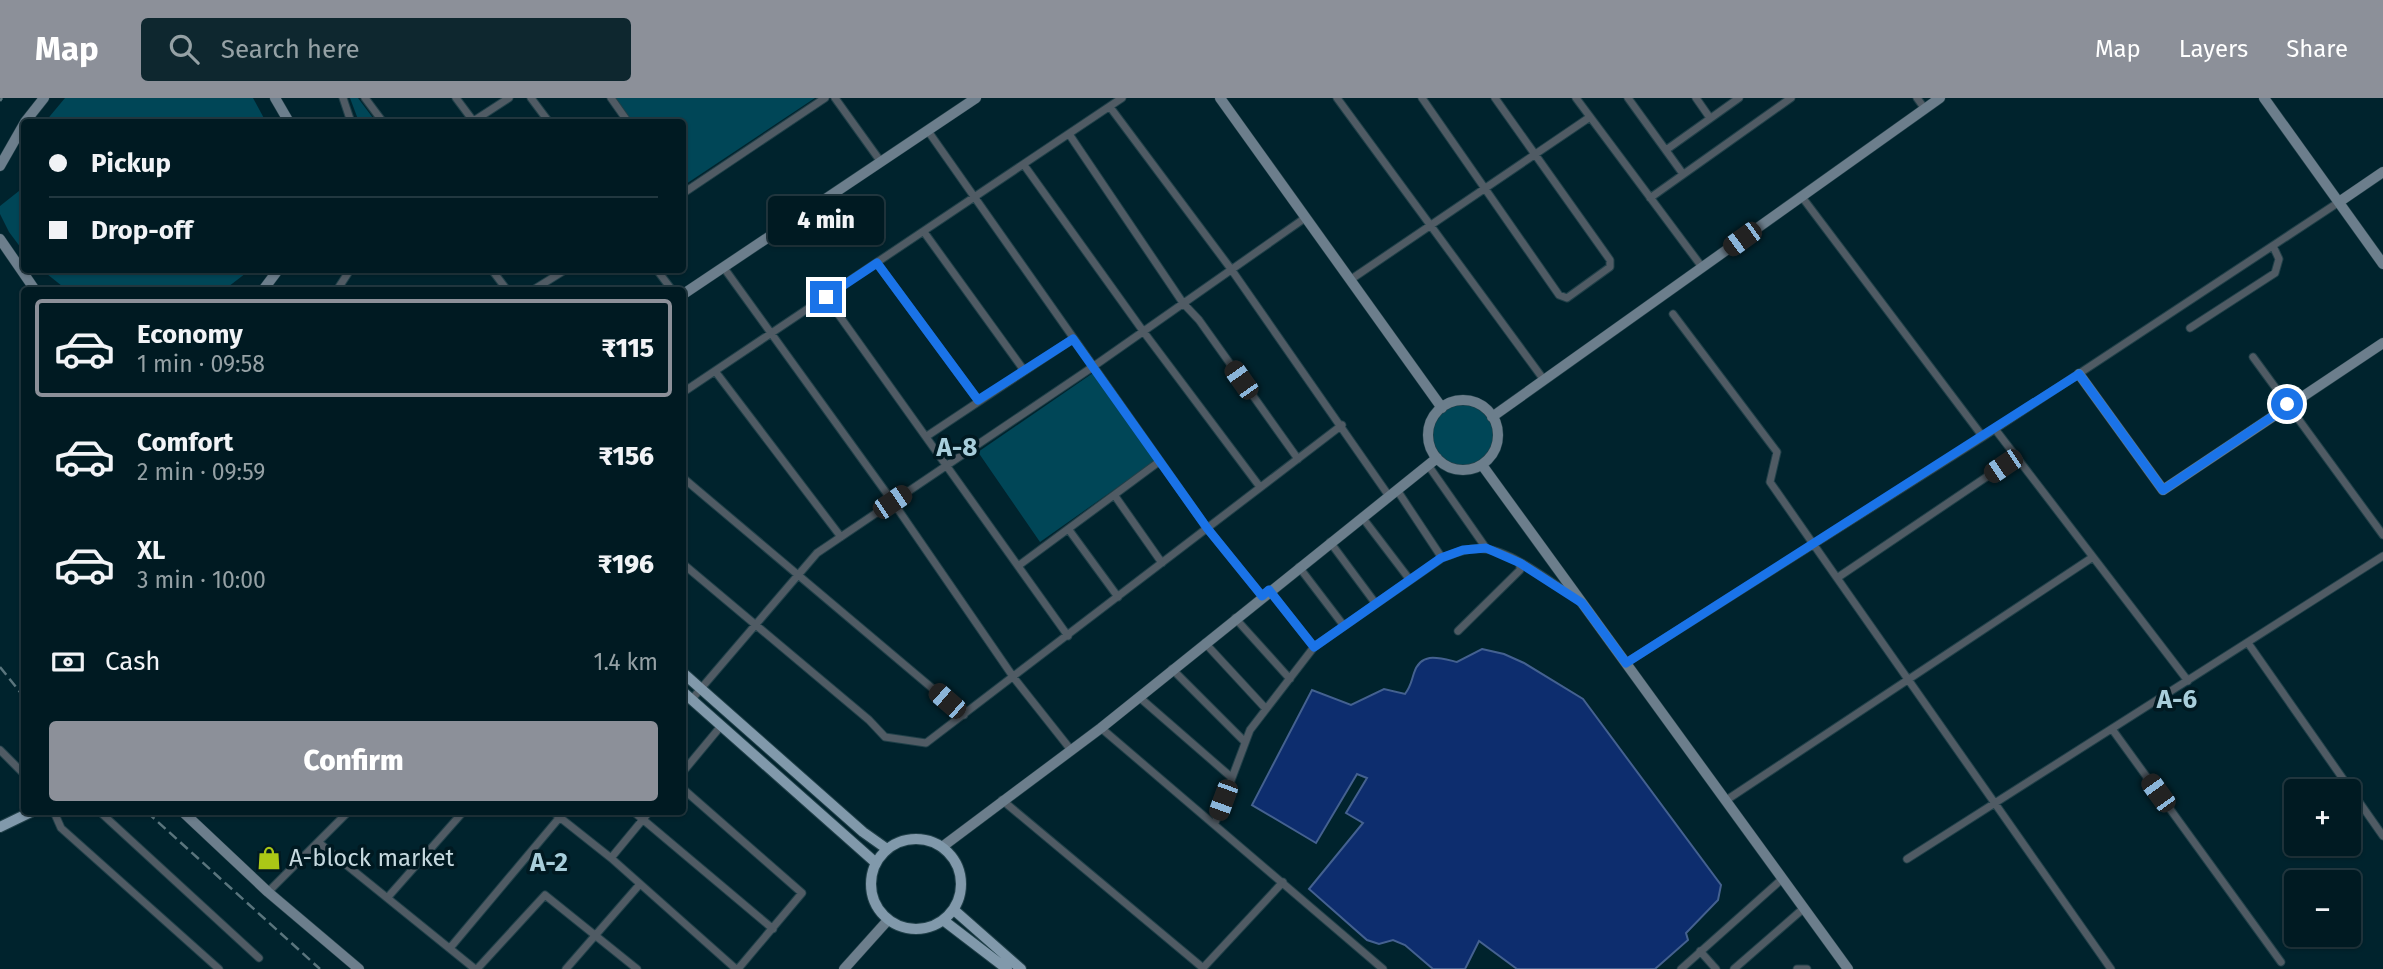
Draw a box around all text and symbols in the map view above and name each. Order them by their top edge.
search box [141,18,631,81]
text: Map [35,29,99,69]
icon: search [165,30,203,68]
text: Search here [221,34,360,65]
text: Map [2095,35,2141,63]
text: Layers [2179,35,2248,63]
text: Share [2286,35,2348,63]
text: Pickup [91,148,171,179]
callout: 4 min [768,195,884,244]
text: 4 min [797,206,855,234]
text: Drop-off [91,215,193,246]
car [1719,218,1766,260]
route end [810,281,842,313]
icon: car [53,317,116,380]
text: Economy [137,319,243,350]
text: ₹115 [602,333,654,364]
text: 1 min · 09:58 [137,350,265,378]
car [1221,357,1262,403]
route start [2271,388,2303,420]
icon: car [53,425,116,488]
text: Comfort [137,427,233,458]
district label: A-8 [936,432,977,463]
text: ₹156 [598,441,654,472]
car [1980,446,2027,486]
text: 2 min · 09:59 [137,458,265,486]
car [869,482,916,522]
icon: car [53,533,116,596]
text: XL [137,535,165,566]
text: ₹196 [598,549,654,580]
text: 3 min · 10:00 [137,566,266,594]
icon: cash [49,643,87,681]
text: Cash [105,646,161,677]
text: 1.4 km [593,648,658,676]
car [925,679,970,723]
district label: A-6 [2156,684,2197,715]
button: Confirm [49,721,658,801]
car [2138,770,2179,816]
car [1206,777,1241,823]
map controls [2284,779,2361,947]
button: + [2284,779,2361,856]
shop icon: A-block market [255,844,283,872]
place label: A-block market [289,844,455,872]
district label: A-2 [529,847,568,878]
button: − [2284,870,2361,947]

